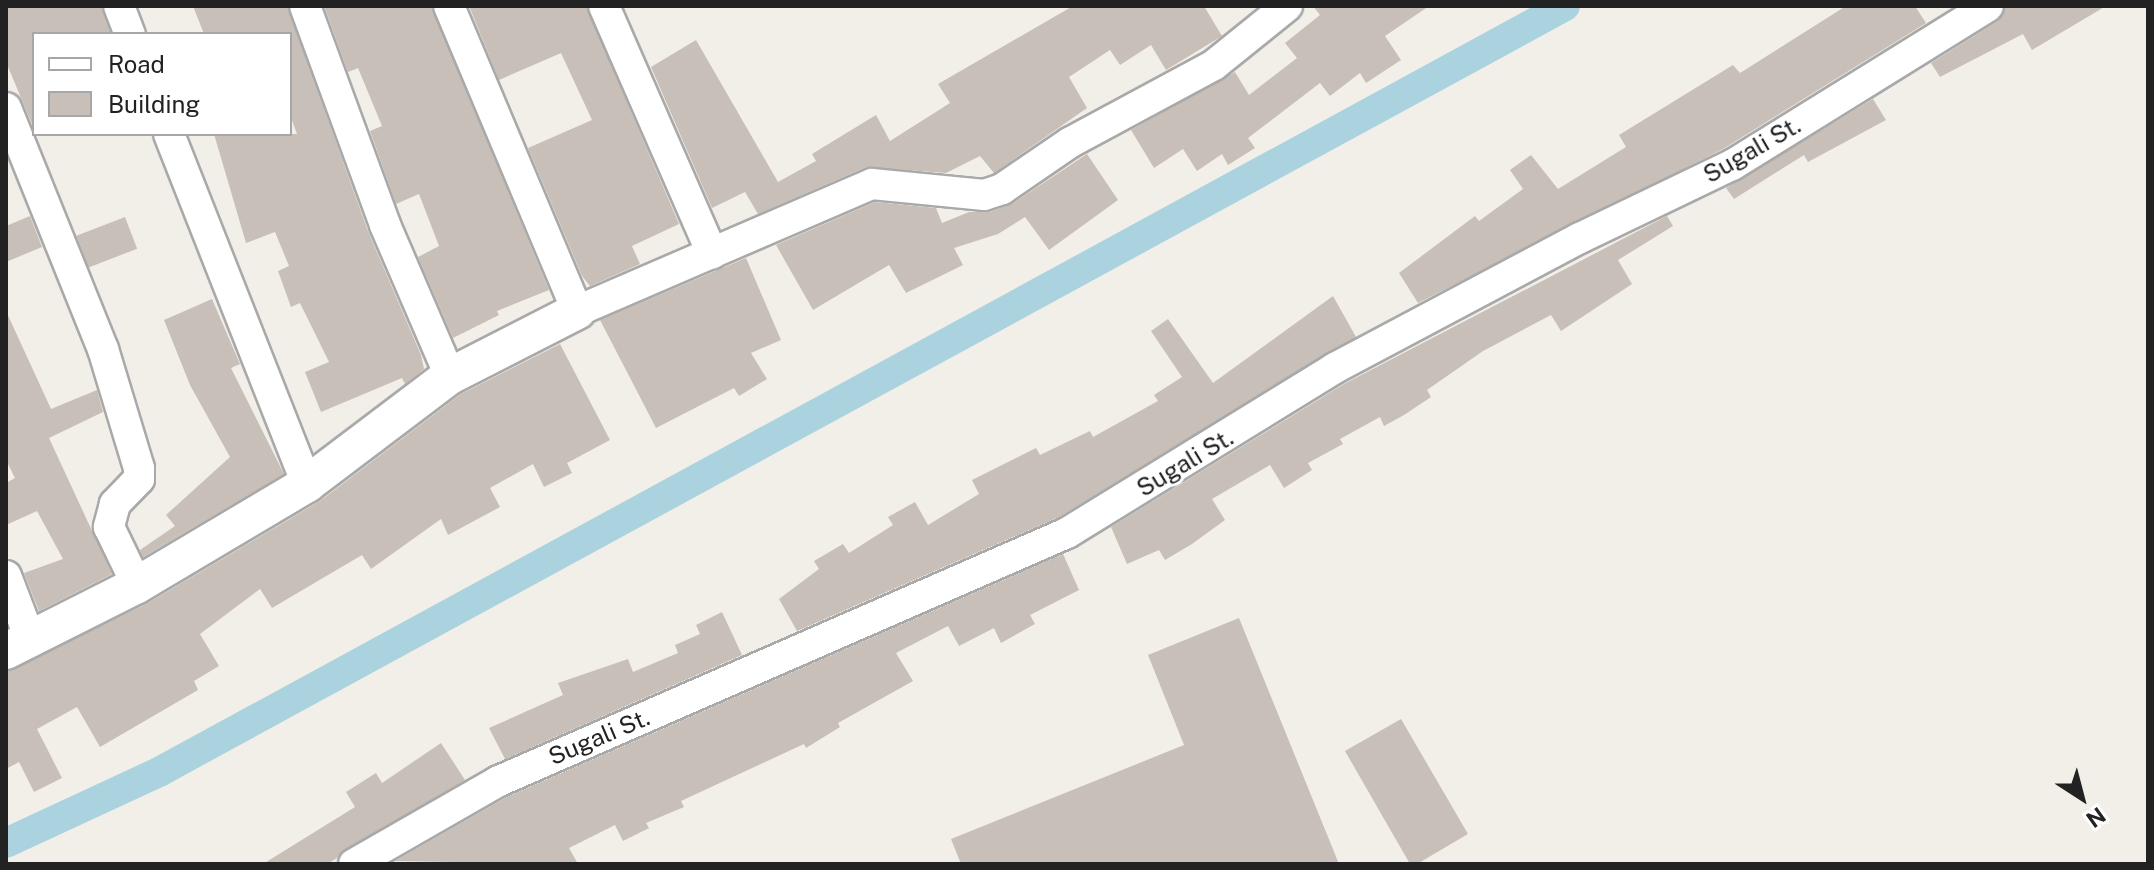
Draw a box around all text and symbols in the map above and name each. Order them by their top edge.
legend [32,32,292,136]
text: Road [108,50,165,78]
text: Building [108,90,200,118]
street label: Sugali St. [1698,111,1806,189]
street label: Sugali St. [1132,423,1238,503]
street label: Sugali St. [544,703,654,771]
north arrow [2042,758,2122,838]
text: N [2082,802,2111,833]

